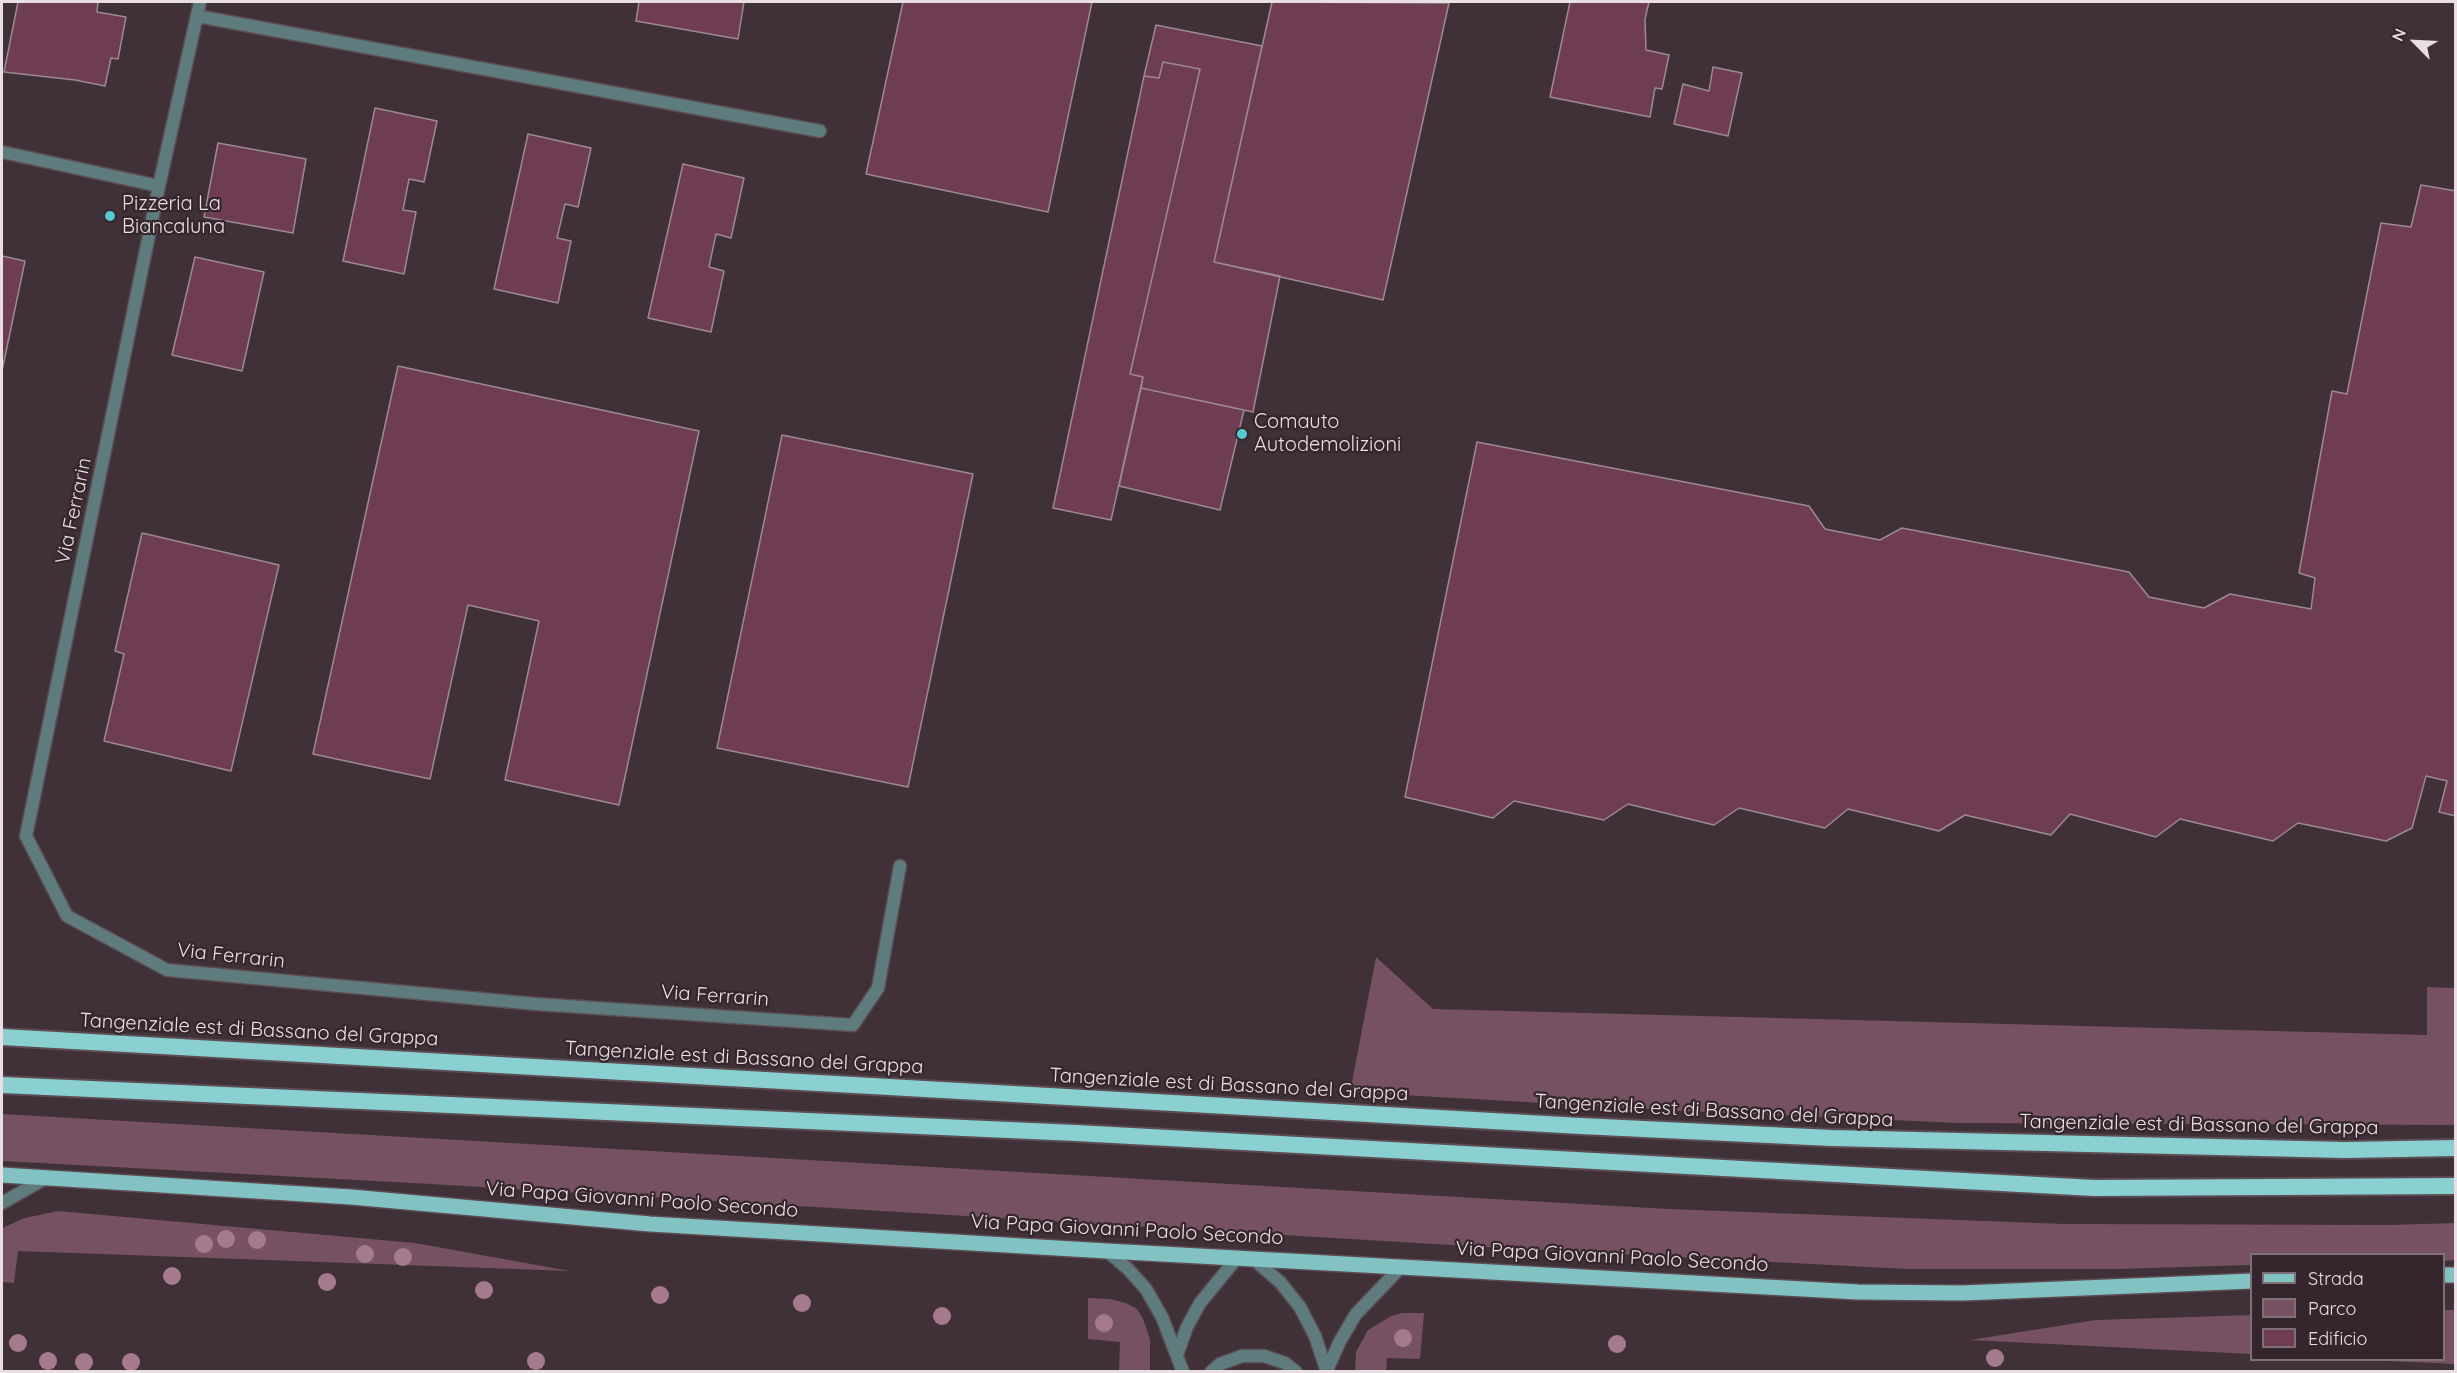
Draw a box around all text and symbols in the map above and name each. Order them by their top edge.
north arrow [2385,12,2445,72]
text: N [2387,25,2410,44]
place label: Pizzeria La Biancaluna [122,192,225,239]
marker: Pizzeria La Biancaluna [103,209,117,223]
place label: Comauto Autodemolizioni [1254,410,1401,457]
marker: Comauto Autodemolizioni [1235,427,1249,441]
street label: Via Ferrarin [51,456,97,566]
street label: Via Ferrarin [176,938,286,974]
street label: Via Ferrarin [660,980,770,1012]
street label: Tangenziale est di Bassano del Grappa [79,1009,439,1051]
street label: Tangenziale est di Bassano del Grappa [564,1037,924,1079]
street label: Tangenziale est di Bassano del Grappa [1049,1064,1409,1106]
street label: Tangenziale est di Bassano del Grappa [1534,1090,1894,1132]
street label: Tangenziale est di Bassano del Grappa [2019,1110,2379,1140]
street label: Via Papa Giovanni Paolo Secondo [485,1177,799,1223]
street label: Via Papa Giovanni Paolo Secondo [970,1210,1284,1250]
street label: Via Papa Giovanni Paolo Secondo [1455,1237,1769,1277]
legend [2250,1253,2445,1361]
text: Strada [2308,1267,2364,1290]
text: Parco [2308,1297,2356,1320]
text: Edificio [2308,1327,2367,1350]

